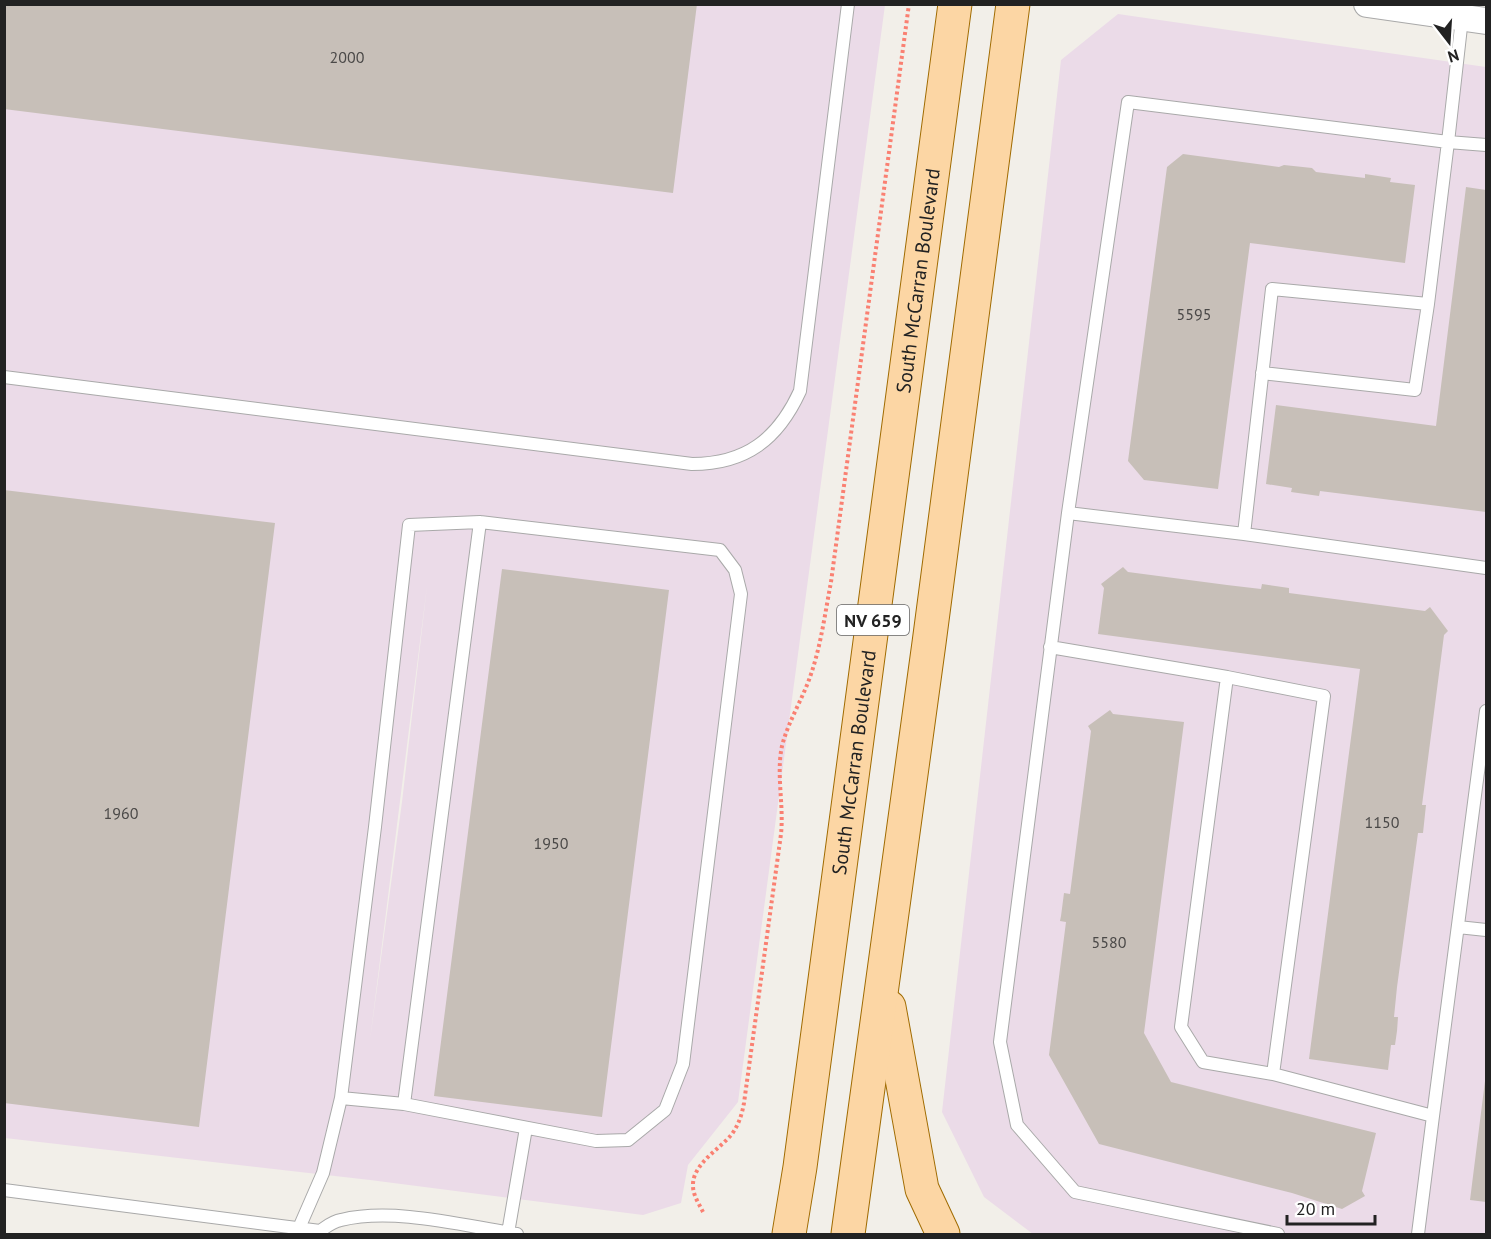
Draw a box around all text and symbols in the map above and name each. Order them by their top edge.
north arrow [1419,12,1479,72]
text: N [1445,45,1461,67]
house number: 2000 [330,47,365,67]
street label: South McCarran Boulevard [890,167,946,395]
house number: 5595 [1177,304,1211,324]
road number: NV 659 [837,605,909,635]
street label: South McCarran Boulevard [826,648,882,877]
house number: 1960 [104,803,139,823]
house number: 1150 [1365,812,1400,832]
house number: 1950 [534,833,569,853]
house number: 5580 [1092,932,1127,952]
scale bar [1287,1188,1376,1226]
text: 20 m [1296,1197,1335,1220]

